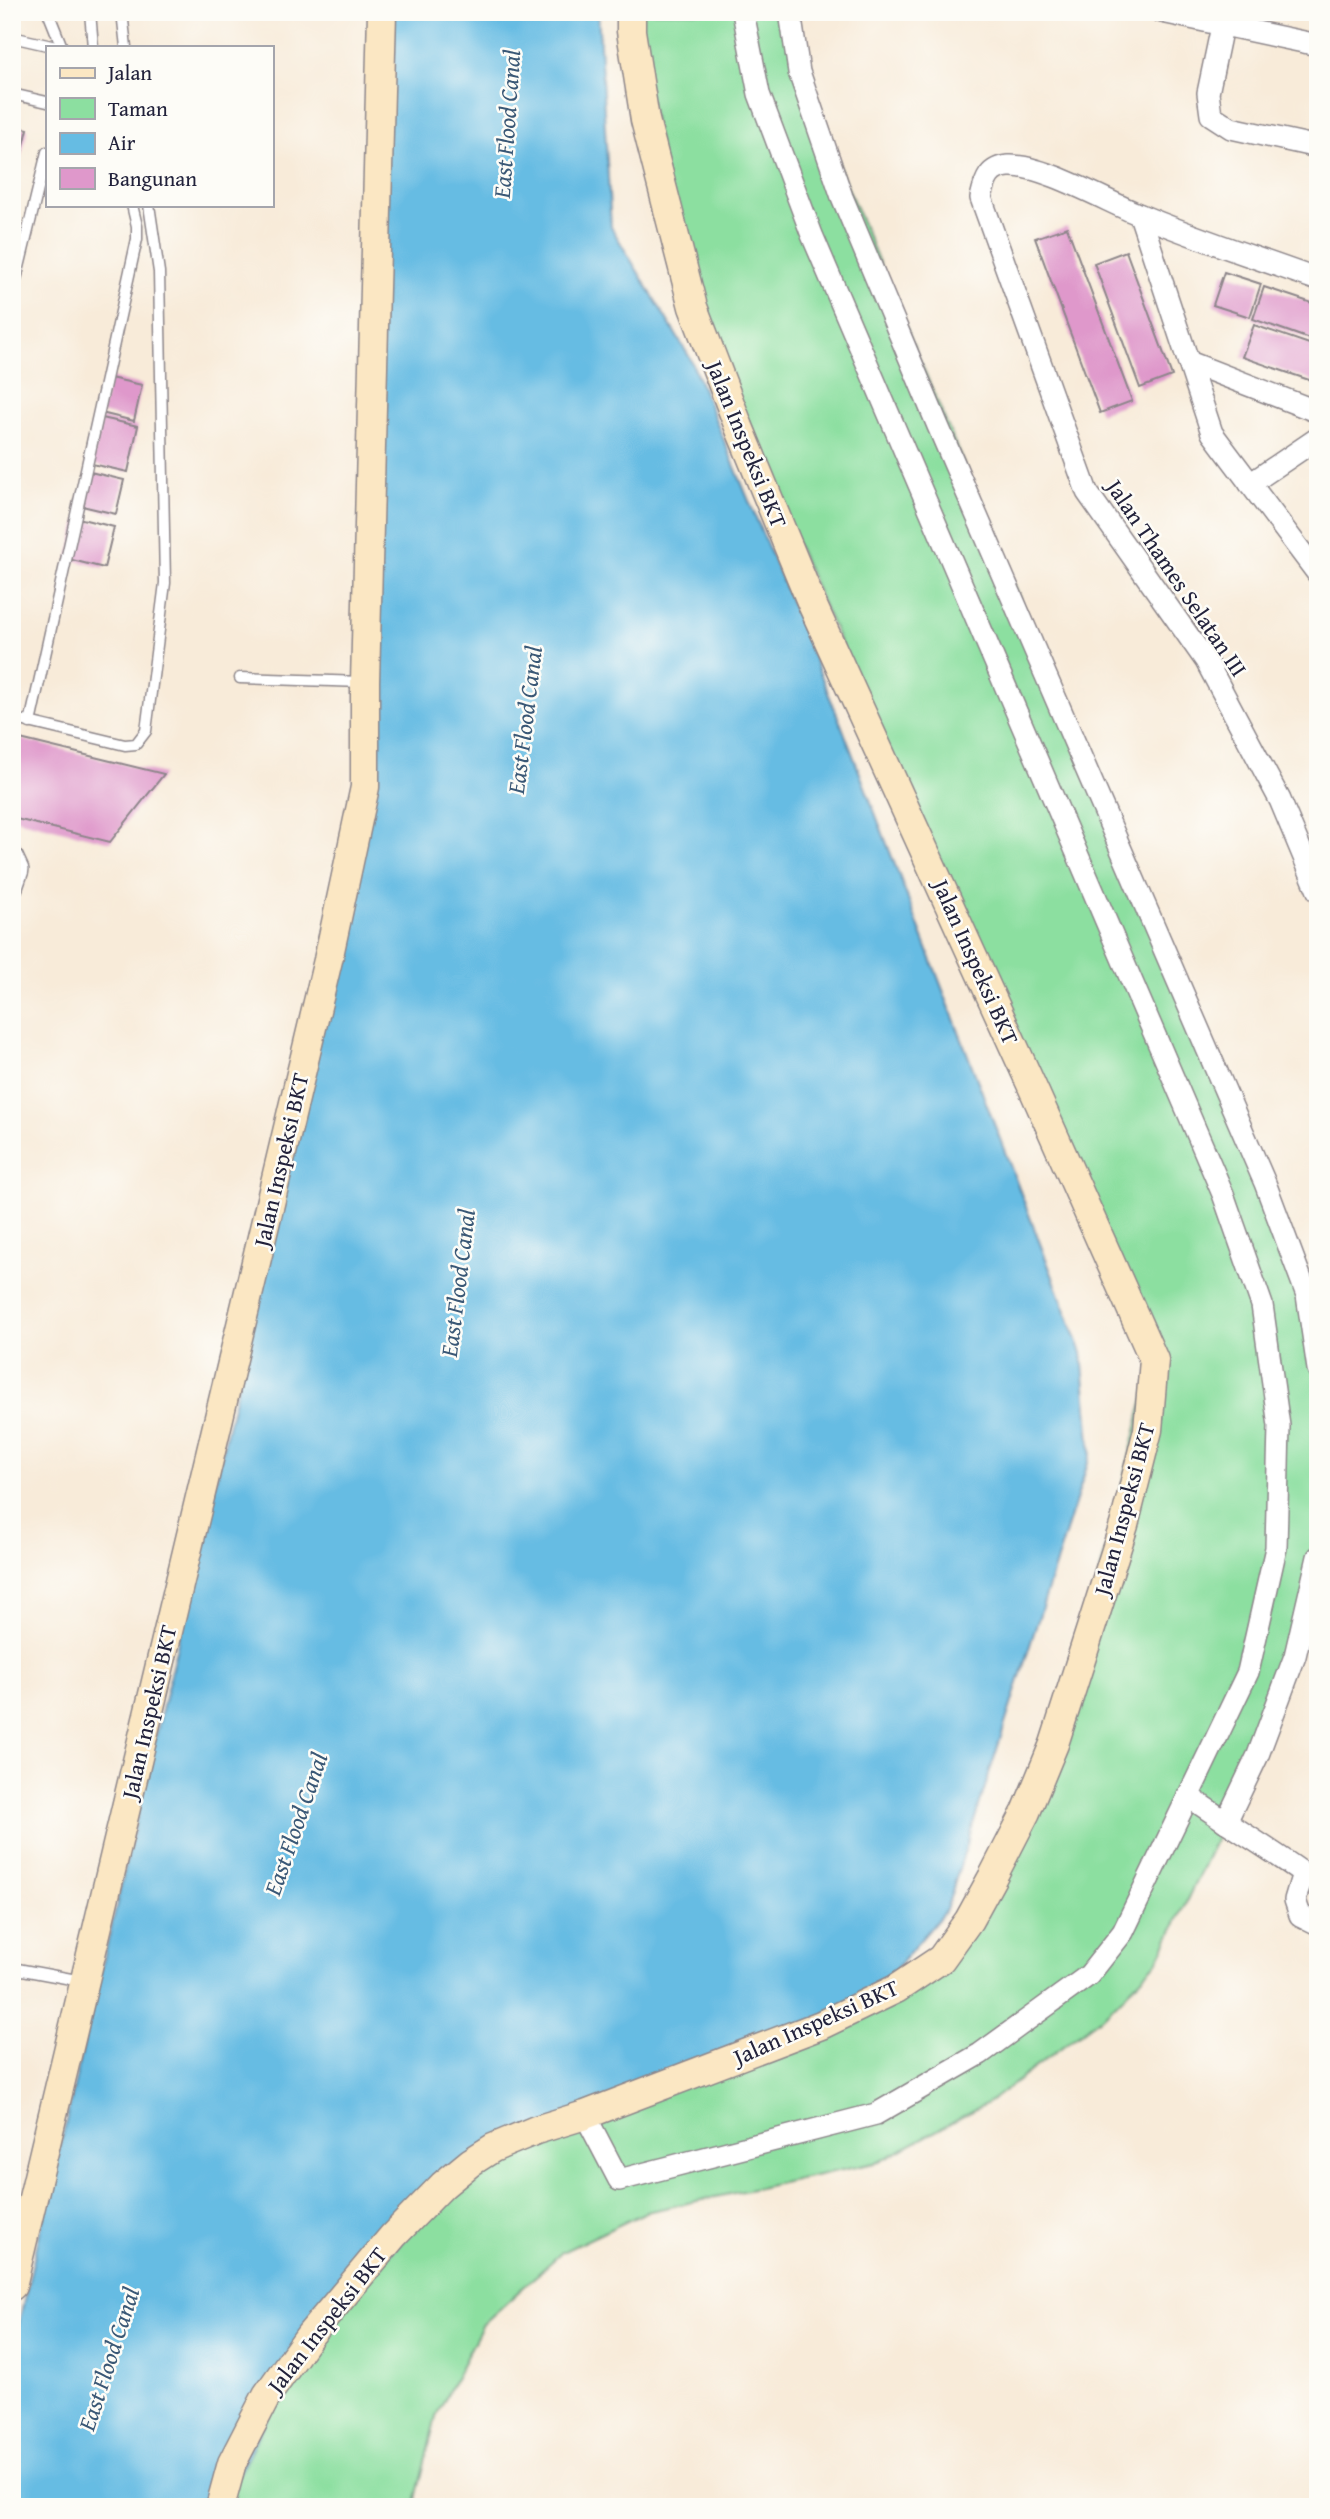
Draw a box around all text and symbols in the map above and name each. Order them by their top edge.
legend [46,46,273,206]
water label: East Flood Canal [484,48,529,200]
text: Jalan [105,57,152,88]
text: Taman [108,93,168,124]
text: Air [108,127,136,158]
text: Bangunan [108,163,197,194]
street label: Jalan Inspeksi BKT [698,353,796,532]
street label: Jalan Thames Selatan III [1097,470,1256,683]
water label: East Flood Canal [498,644,551,797]
street label: Jalan Inspeksi BKT [924,871,1028,1050]
street label: Jalan Inspeksi BKT [244,1070,317,1253]
water label: East Flood Canal [431,1207,484,1360]
street label: Jalan Inspeksi BKT [1084,1419,1162,1602]
street label: Jalan Inspeksi BKT [112,1622,185,1805]
water label: East Flood Canal [254,1748,336,1901]
street label: Jalan Inspeksi BKT [725,1970,904,2074]
street label: Jalan Inspeksi BKT [257,2239,394,2402]
water label: East Flood Canal [69,2283,148,2436]

